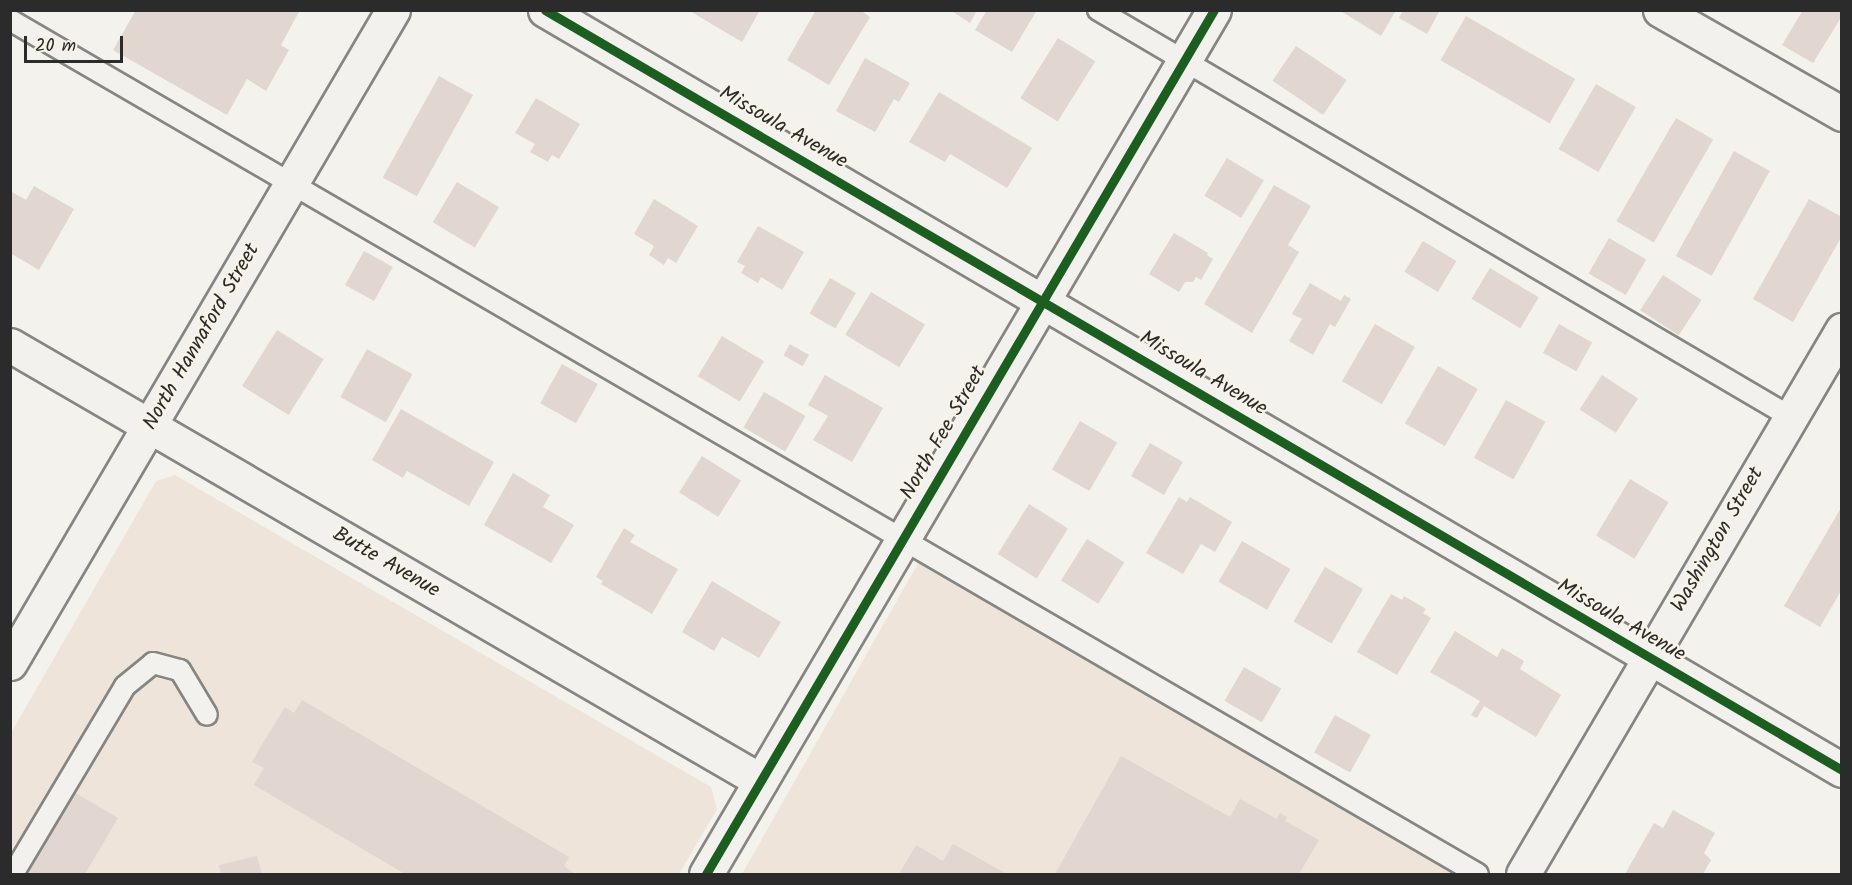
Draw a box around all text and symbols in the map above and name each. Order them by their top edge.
scale bar [27,24,126,62]
text: 20 m [35,32,76,61]
street label: Missoula Avenue [714,81,852,175]
street label: North Hannaford Street [138,239,266,435]
street label: Missoula Avenue [1135,326,1271,422]
street label: North Fee Street [896,362,992,504]
street label: Washington Street [1666,463,1770,617]
street label: Butte Avenue [328,522,444,604]
street label: Missoula Avenue [1552,574,1690,668]

